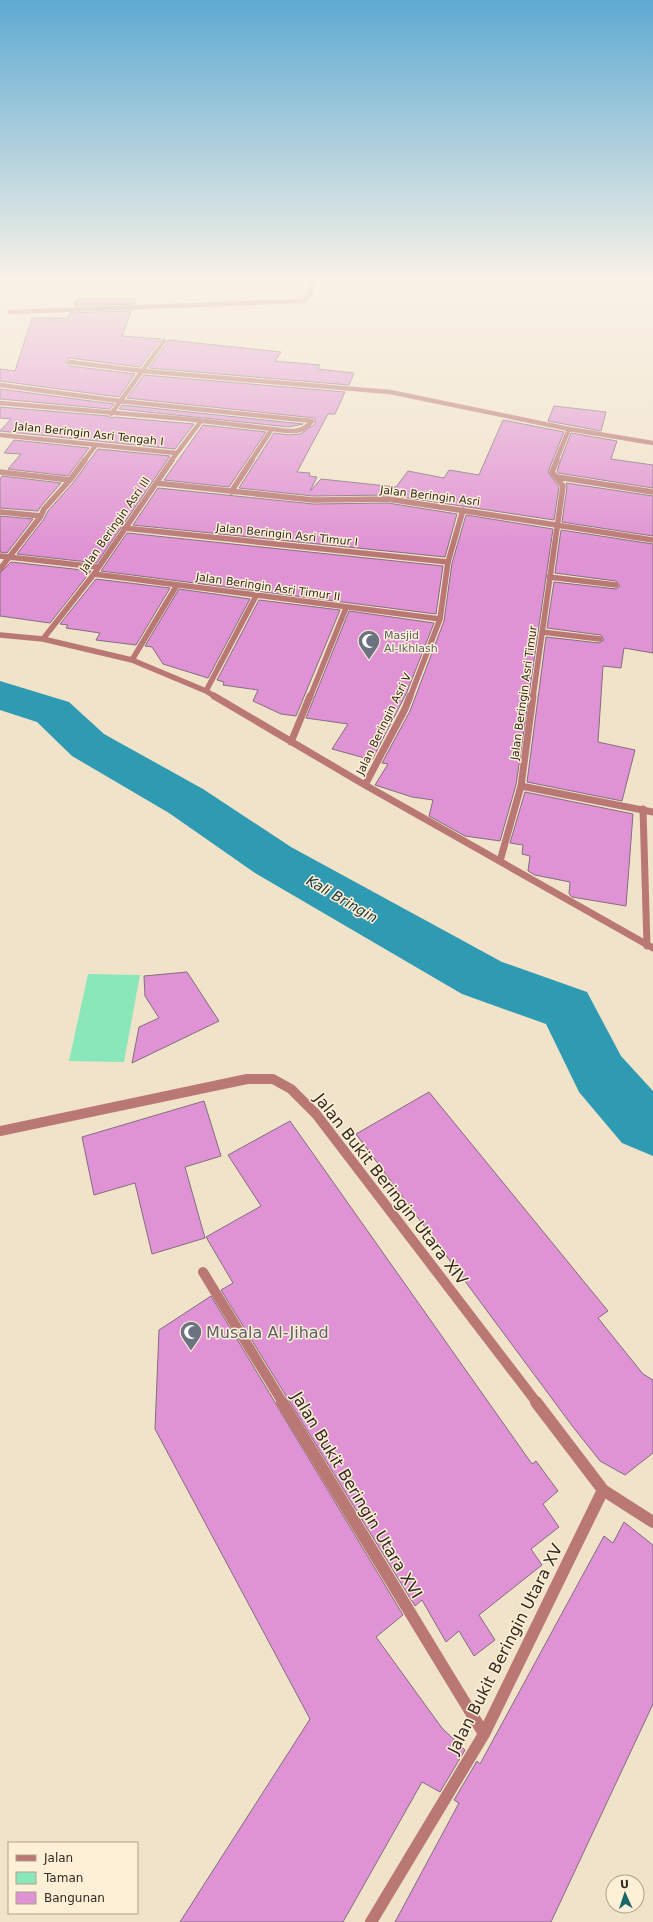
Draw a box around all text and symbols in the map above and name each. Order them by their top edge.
street label: Jalan Beringin Asri Tengah I [13,420,164,448]
street label: Jalan Beringin Asri III [76,475,153,576]
street label: Jalan Beringin Asri [378,483,481,509]
street label: Jalan Beringin Asri Timur I [215,521,358,549]
street label: Jalan Beringin Asri Timur II [194,570,341,604]
street label: Jalan Beringin Asri Timur [508,624,540,762]
mosque icon: Masjid Al-Ikhlash [356,628,382,661]
place label: Masjid Al-Ikhlash [384,629,438,655]
street label: Jalan Beringin Asri V [353,671,414,778]
water label: Kali Bringin [304,872,380,926]
street label: Jalan Bukit Beringin Utara XIV [310,1089,472,1289]
mosque icon: Musala Al-Jihad [178,1319,204,1352]
place label: Musala Al-Jihad [206,1323,329,1342]
street label: Jalan Bukit Beringin Utara XVI [287,1387,426,1602]
street label: Jalan Bukit Beringin Utara XV [443,1541,566,1758]
legend [8,1842,138,1914]
text: Jalan [43,1851,73,1865]
text: Taman [43,1871,83,1885]
north arrow [605,1874,645,1914]
text: U [620,1878,629,1891]
text: Bangunan [44,1891,105,1905]

